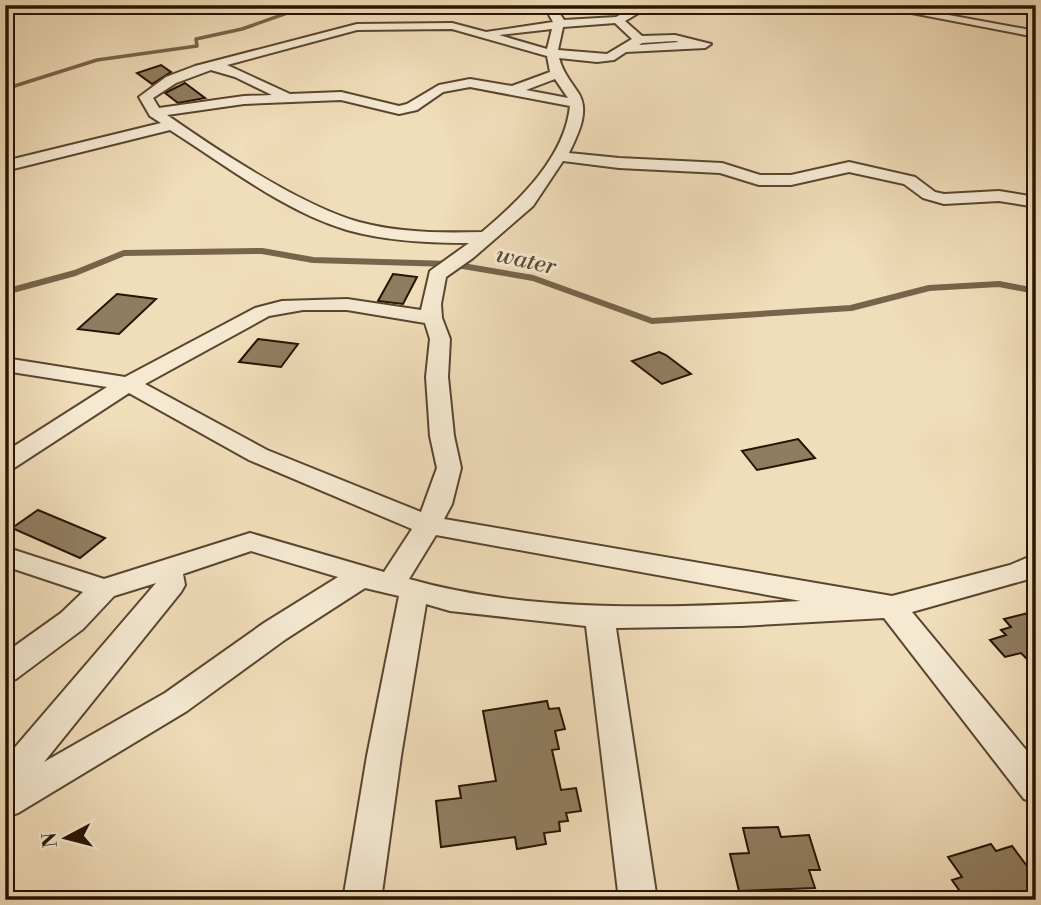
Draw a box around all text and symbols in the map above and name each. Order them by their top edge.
water label: water [493,240,560,283]
north arrow [32,804,102,874]
text: N [37,831,63,849]

